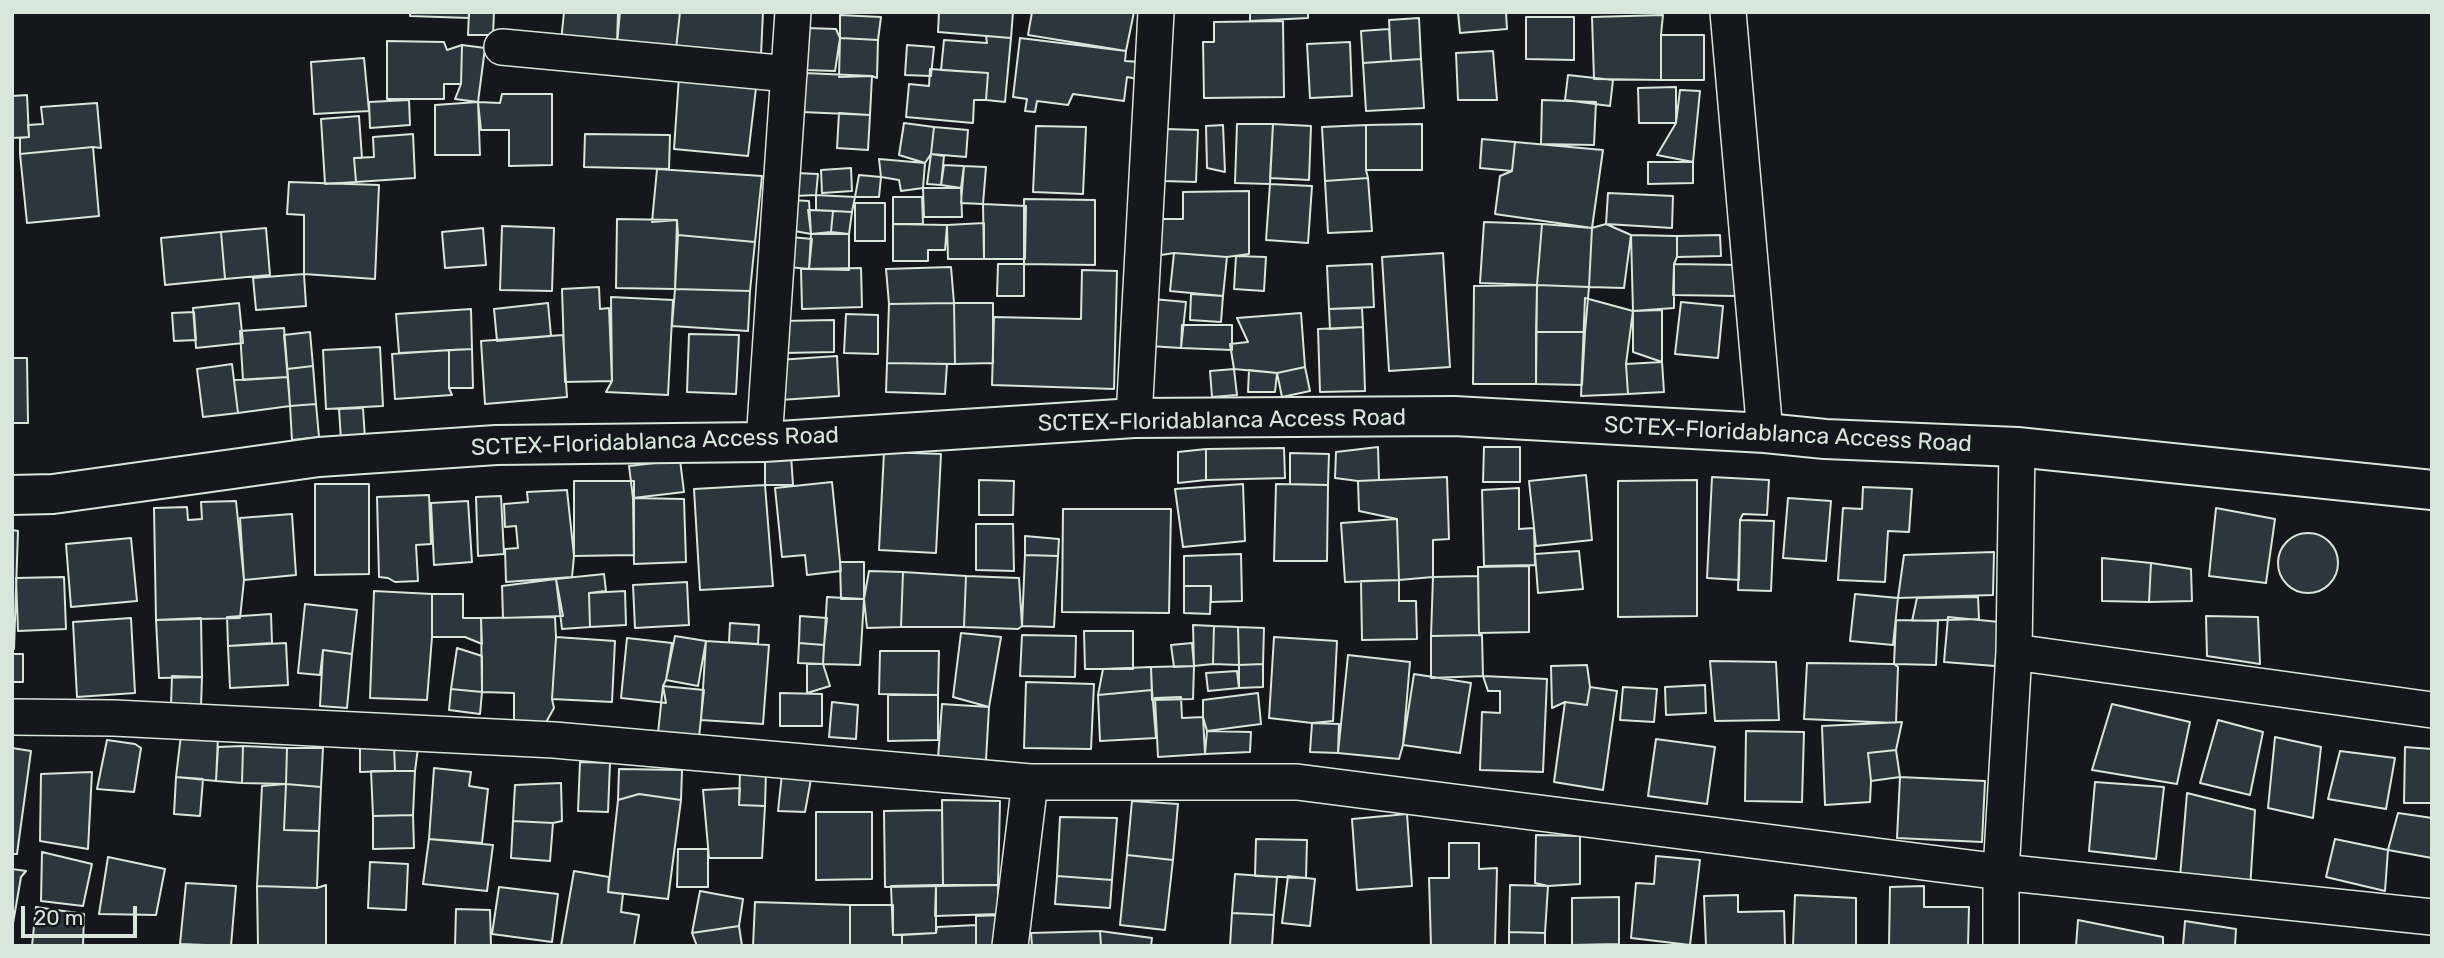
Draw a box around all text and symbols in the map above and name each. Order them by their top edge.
street label: SCTEX-Floridablanca Access Road [1038,404,1406,438]
street label: SCTEX-Floridablanca Access Road [1603,412,1973,458]
street label: SCTEX-Floridablanca Access Road [470,422,840,462]
scale bar [24,892,140,936]
text: 20 m [34,905,83,930]

